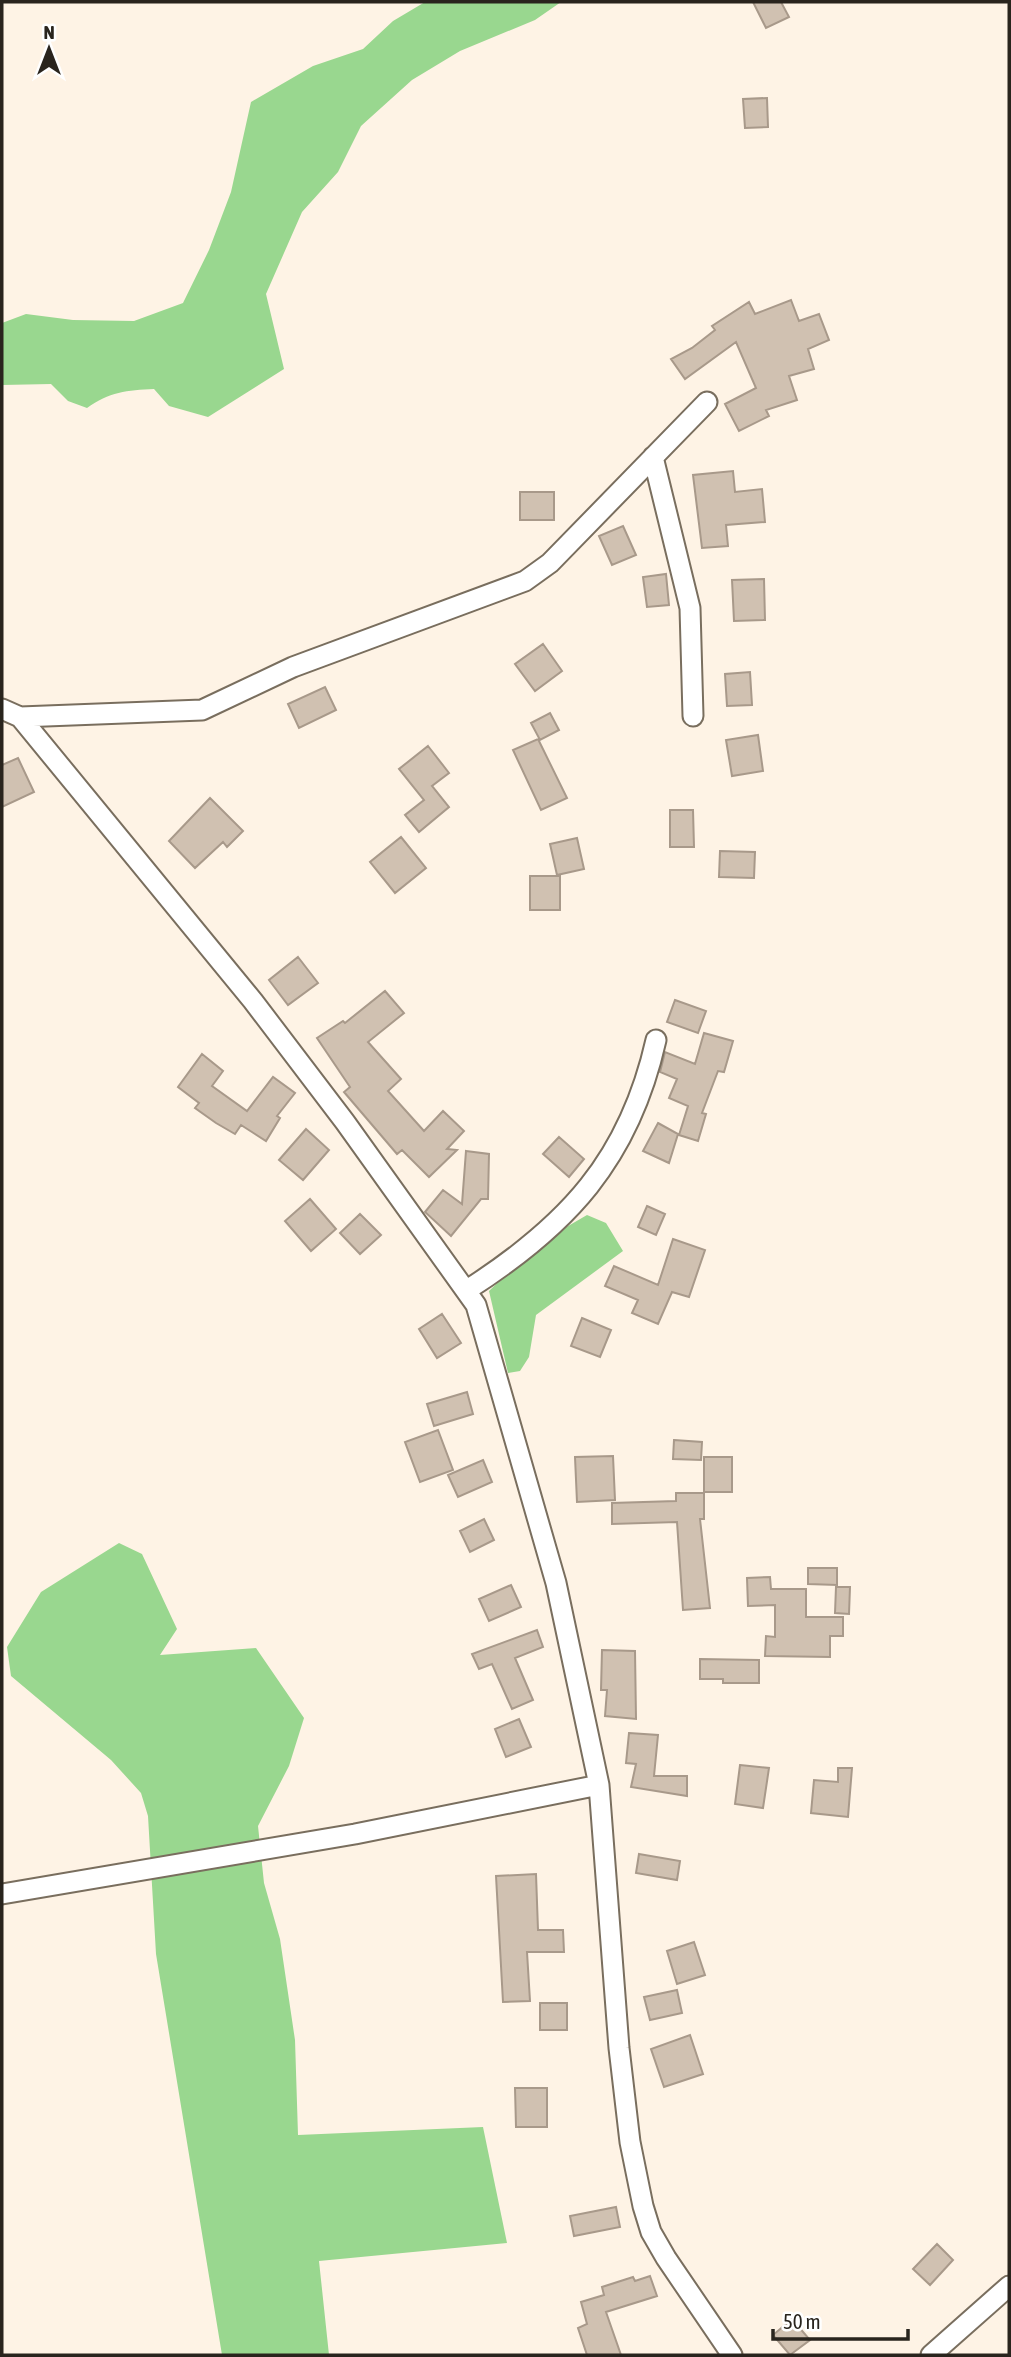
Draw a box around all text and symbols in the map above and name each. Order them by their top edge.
north arrow [14,14,84,84]
text: N [43,21,55,43]
scale bar [773,2298,908,2342]
text: 50 m [783,2309,821,2333]

